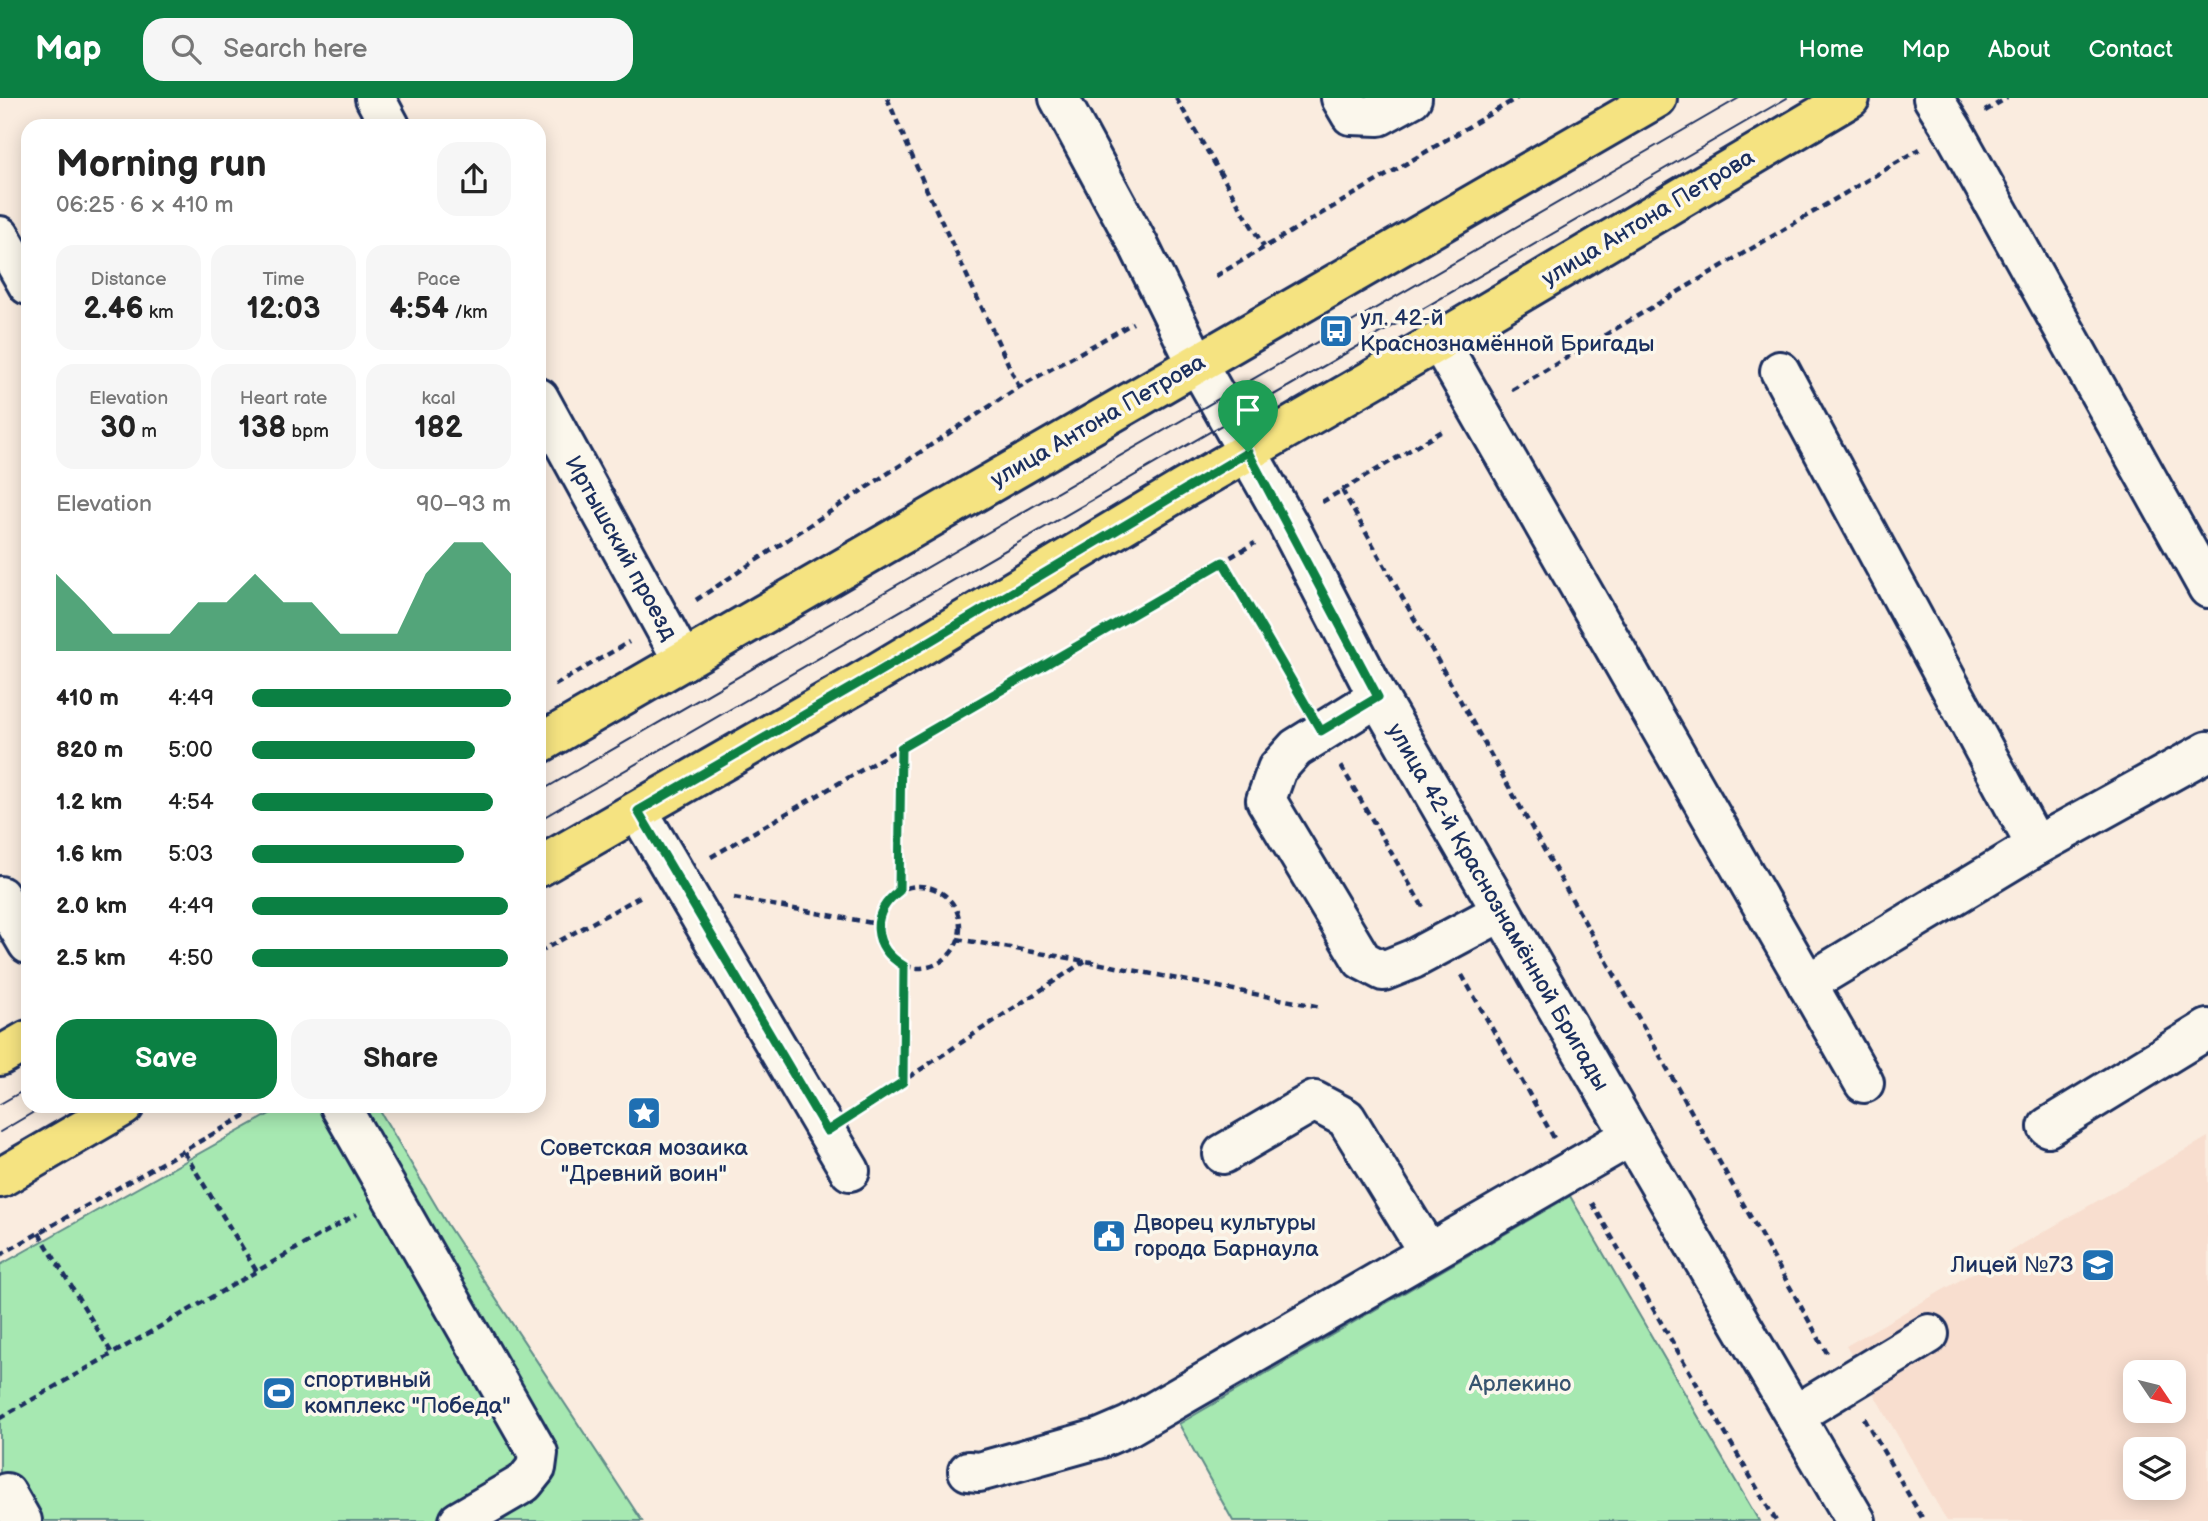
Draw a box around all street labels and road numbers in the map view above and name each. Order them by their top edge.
street label: улица Антона Петрова [1537,143,1760,293]
street label: улица Антона Петрова [986,348,1211,494]
street label: Иртышский проезд [559,451,683,645]
street label: улица 42-й Краснознамённой Бригады [1381,718,1615,1096]

